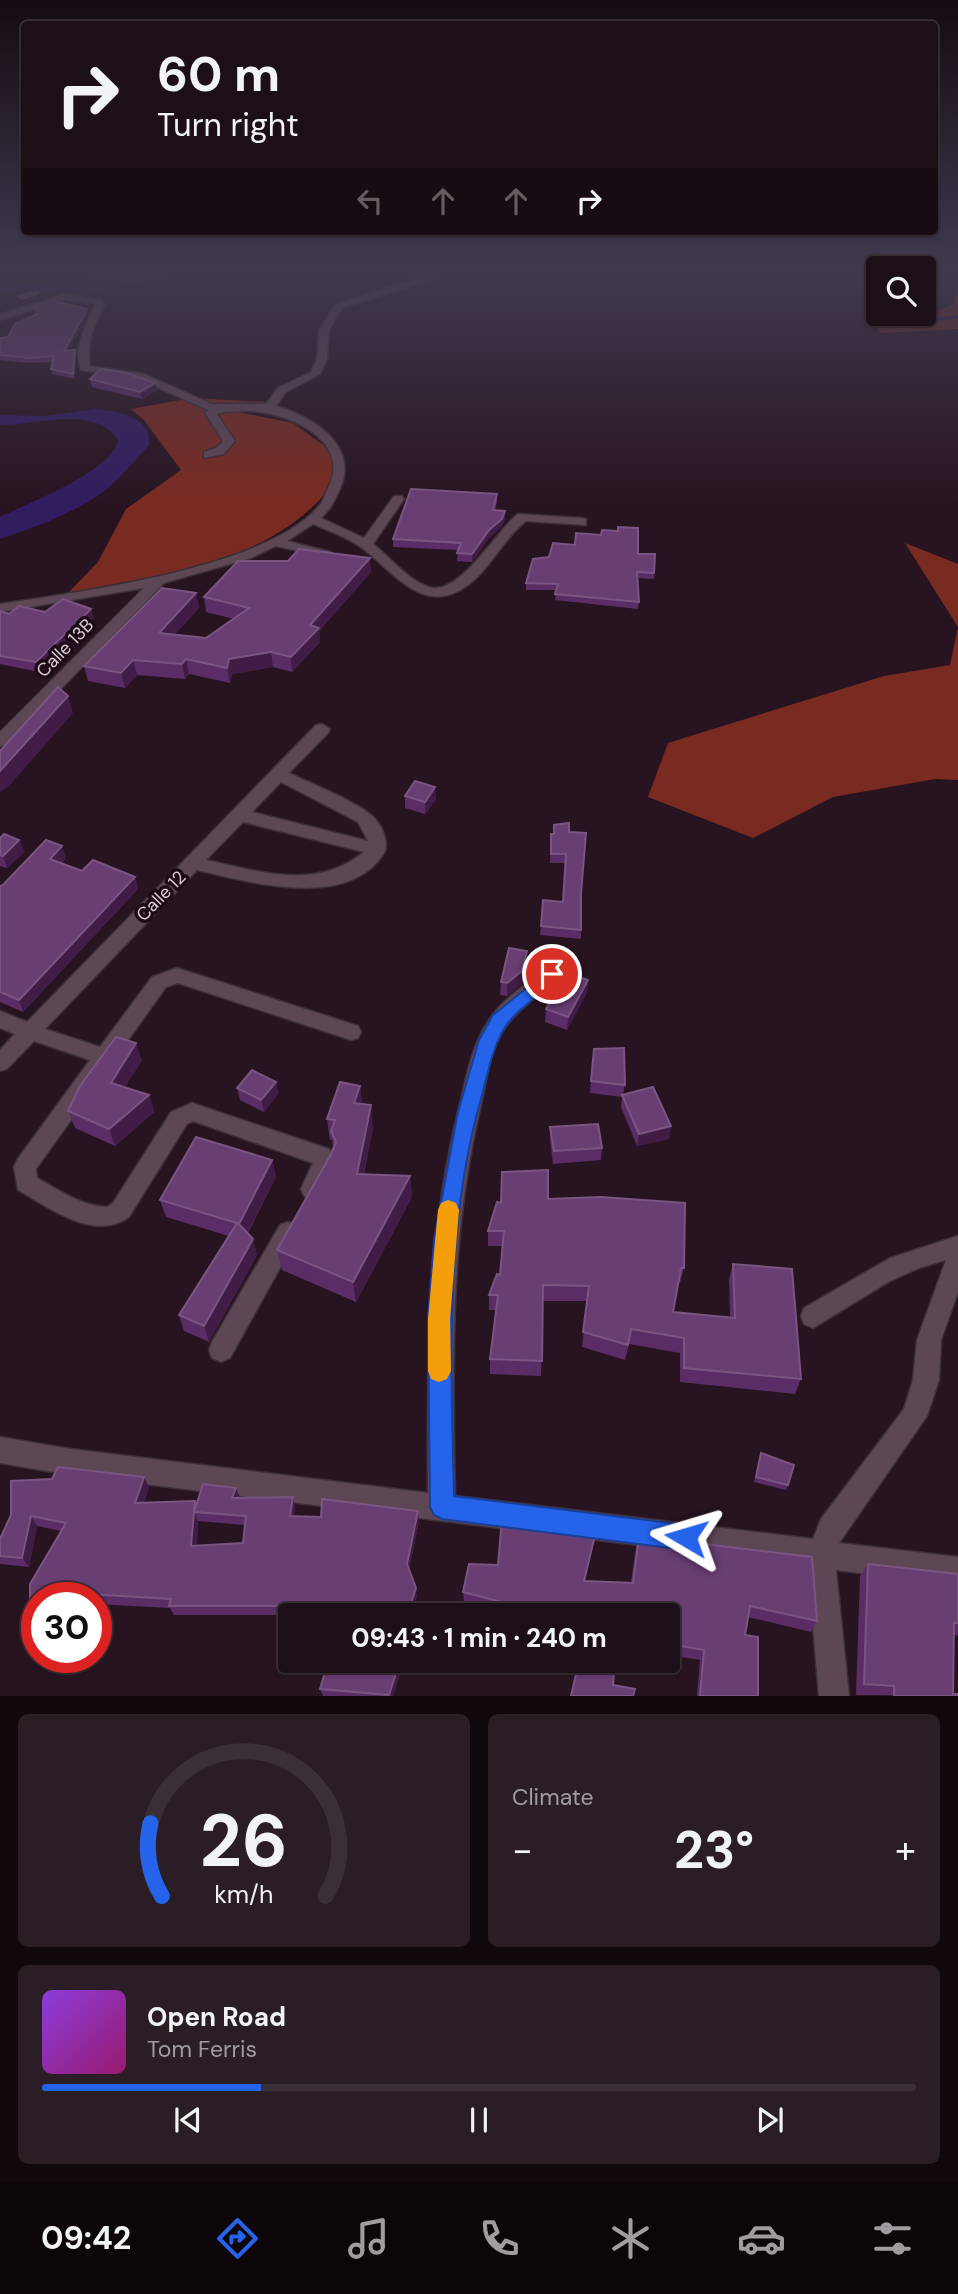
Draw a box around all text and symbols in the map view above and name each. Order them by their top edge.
text: 60 m [157,42,280,106]
icon: right [42,49,133,140]
text: Turn right [157,104,299,146]
icon: left [351,182,389,220]
icon: ahead [424,182,462,220]
icon: ahead [497,182,535,220]
icon: right [570,182,608,220]
map controls [866,256,936,326]
button: search [866,256,936,326]
street label: Calle 13B [31,613,99,683]
street label: Calle 12 [131,865,191,927]
pin [522,944,582,1004]
icon: arrive [533,955,571,993]
position arrow [649,1500,723,1574]
speed limit sign: 30 [21,1582,112,1673]
text: 09:43 · 1 min · 240 m [351,1621,607,1655]
text: Climate [512,1782,594,1812]
text: 26 [200,1795,288,1890]
text: 23° [674,1816,754,1884]
text: − [512,1825,533,1875]
text: + [895,1825,916,1875]
text: km/h [214,1878,274,1911]
text: Open Road [147,2000,286,2034]
text: Tom Ferris [147,2034,257,2064]
icon: previous [169,2101,207,2139]
icon: pause [460,2101,498,2139]
icon: next [751,2101,789,2139]
icon: directions [213,2214,262,2263]
icon: music [344,2214,393,2263]
icon: phone [475,2214,524,2263]
icon: climate [606,2214,655,2263]
icon: car [737,2214,786,2263]
icon: filters [868,2214,917,2263]
text: 09:42 [41,2217,131,2259]

